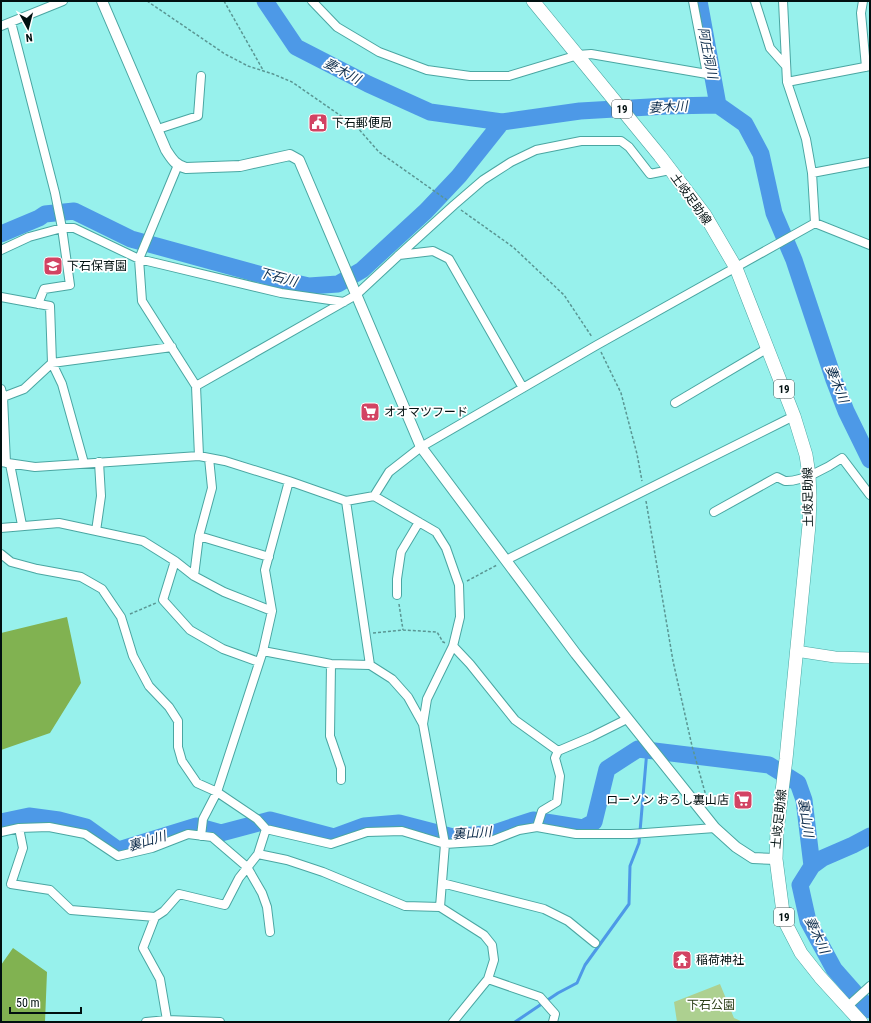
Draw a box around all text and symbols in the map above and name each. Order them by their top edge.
north arrow [8,8,48,48]
water label: 阿庄洞川 [696,26,721,82]
text: N [25,31,33,44]
water label: 妻木川 [321,55,364,88]
water label: 妻木川 [648,98,690,116]
road number: 19 [612,100,632,118]
public building icon: 下石郵便局 [307,112,329,134]
place label: 下石郵便局 [332,116,392,130]
street label: 土岐足助線 [668,171,714,227]
school or university icon: 下石保育園 [42,255,64,277]
place label: 下石保育園 [67,259,127,273]
water label: 下石川 [257,265,301,290]
water label: 妻木川 [823,363,852,407]
road number: 19 [774,380,794,398]
supermarket icon: オオマツフード [359,401,381,423]
place label: オオマツフード [384,405,468,419]
street label: 土岐足助線 [800,467,816,527]
street label: 土岐足助線 [769,788,789,850]
supermarket icon: ローソン おろし裏山店 [732,789,754,811]
place label: ローソン おろし裏山店 [606,793,729,807]
water label: 裏山川 [796,798,817,840]
water label: 裏山川 [452,824,494,842]
water label: 裏山川 [126,828,170,854]
road number: 19 [774,908,794,926]
water label: 妻木川 [802,914,833,958]
temple icon: 稲荷神社 [671,949,693,971]
place label: 稲荷神社 [696,953,744,967]
scale bar [10,989,81,1015]
text: 50 m [16,996,40,1010]
park label: 下石公園 [687,998,735,1012]

